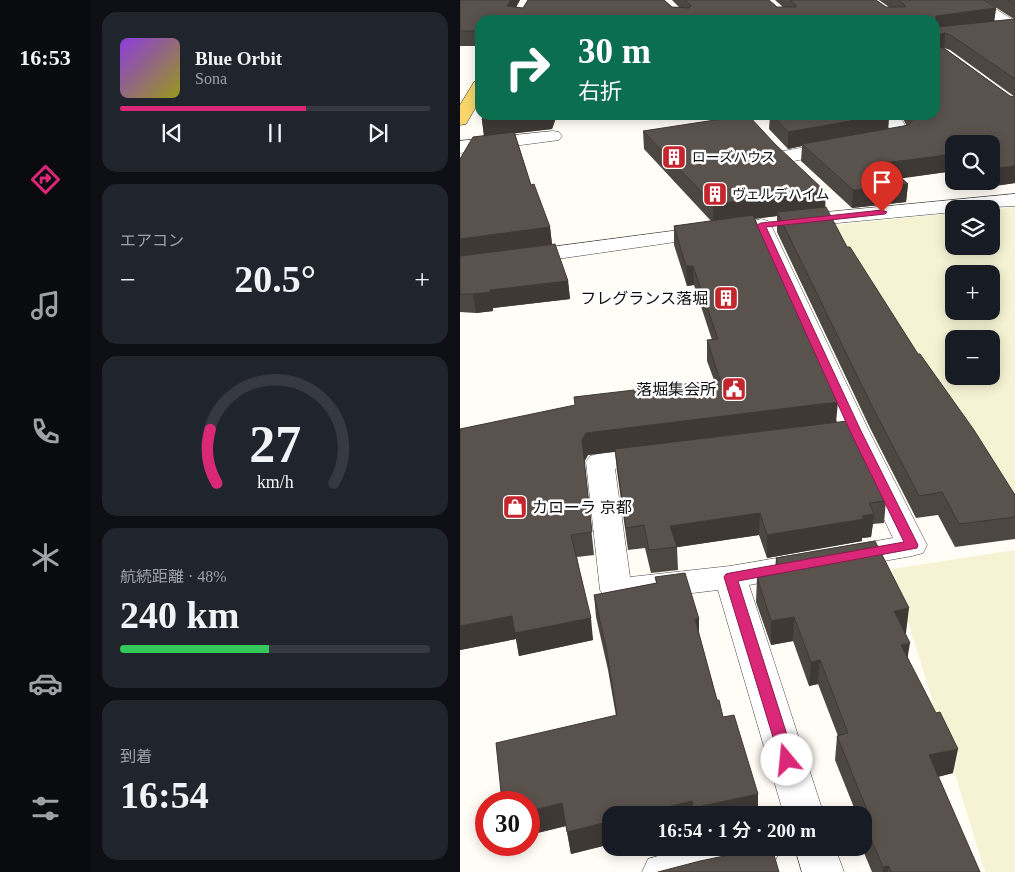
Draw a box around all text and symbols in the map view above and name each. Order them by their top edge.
text: 30 m [578,32,651,71]
icon: right [495,35,560,100]
text: 16:53 [19,45,71,70]
text: Blue Orbit [195,48,282,69]
text: Sona [195,70,227,87]
text: 右折 [578,79,622,104]
icon: previous [158,119,186,147]
icon: pause [261,119,289,147]
icon: next [364,119,392,147]
map controls [945,135,1000,385]
button: search [945,135,1000,190]
building icon: ローズハウス [661,144,687,170]
place label: ローズハウス [692,149,775,165]
pin [861,161,903,212]
icon: directions [28,162,63,197]
icon: arrive [868,168,896,196]
building icon: ヴェルデハイム [702,181,728,207]
place label: ヴェルデハイム [732,187,829,202]
button: layers [945,200,1000,255]
text: エアコン [120,232,184,249]
text: 20.5° [234,258,316,300]
text: − [120,264,136,295]
text: + [414,264,430,295]
button: + [945,265,1000,320]
building icon: フレグランス落堀 [713,285,739,311]
icon: music [28,288,63,323]
place label: フレグランス落堀 [580,290,708,307]
button: − [945,330,1000,385]
public building icon: 落堀集会所 [721,376,747,402]
place label: 落堀集会所 [636,381,716,398]
icon: phone [28,414,63,449]
text: 27 [249,416,301,473]
text: km/h [257,472,293,492]
shop icon: カローラ 京都 [502,494,528,520]
place label: カローラ 京都 [532,499,632,516]
icon: climate [28,540,63,575]
text: 航続距離 · 48% [120,568,227,585]
text: 240 km [120,594,239,636]
icon: car [28,666,63,701]
position arrow [760,733,812,785]
text: 到着 [120,748,152,765]
text: 16:54 [120,774,209,816]
icon: filters [28,791,63,826]
speed limit sign: 30 [475,791,540,856]
text: 16:54 · 1 分 · 200 m [658,820,816,841]

